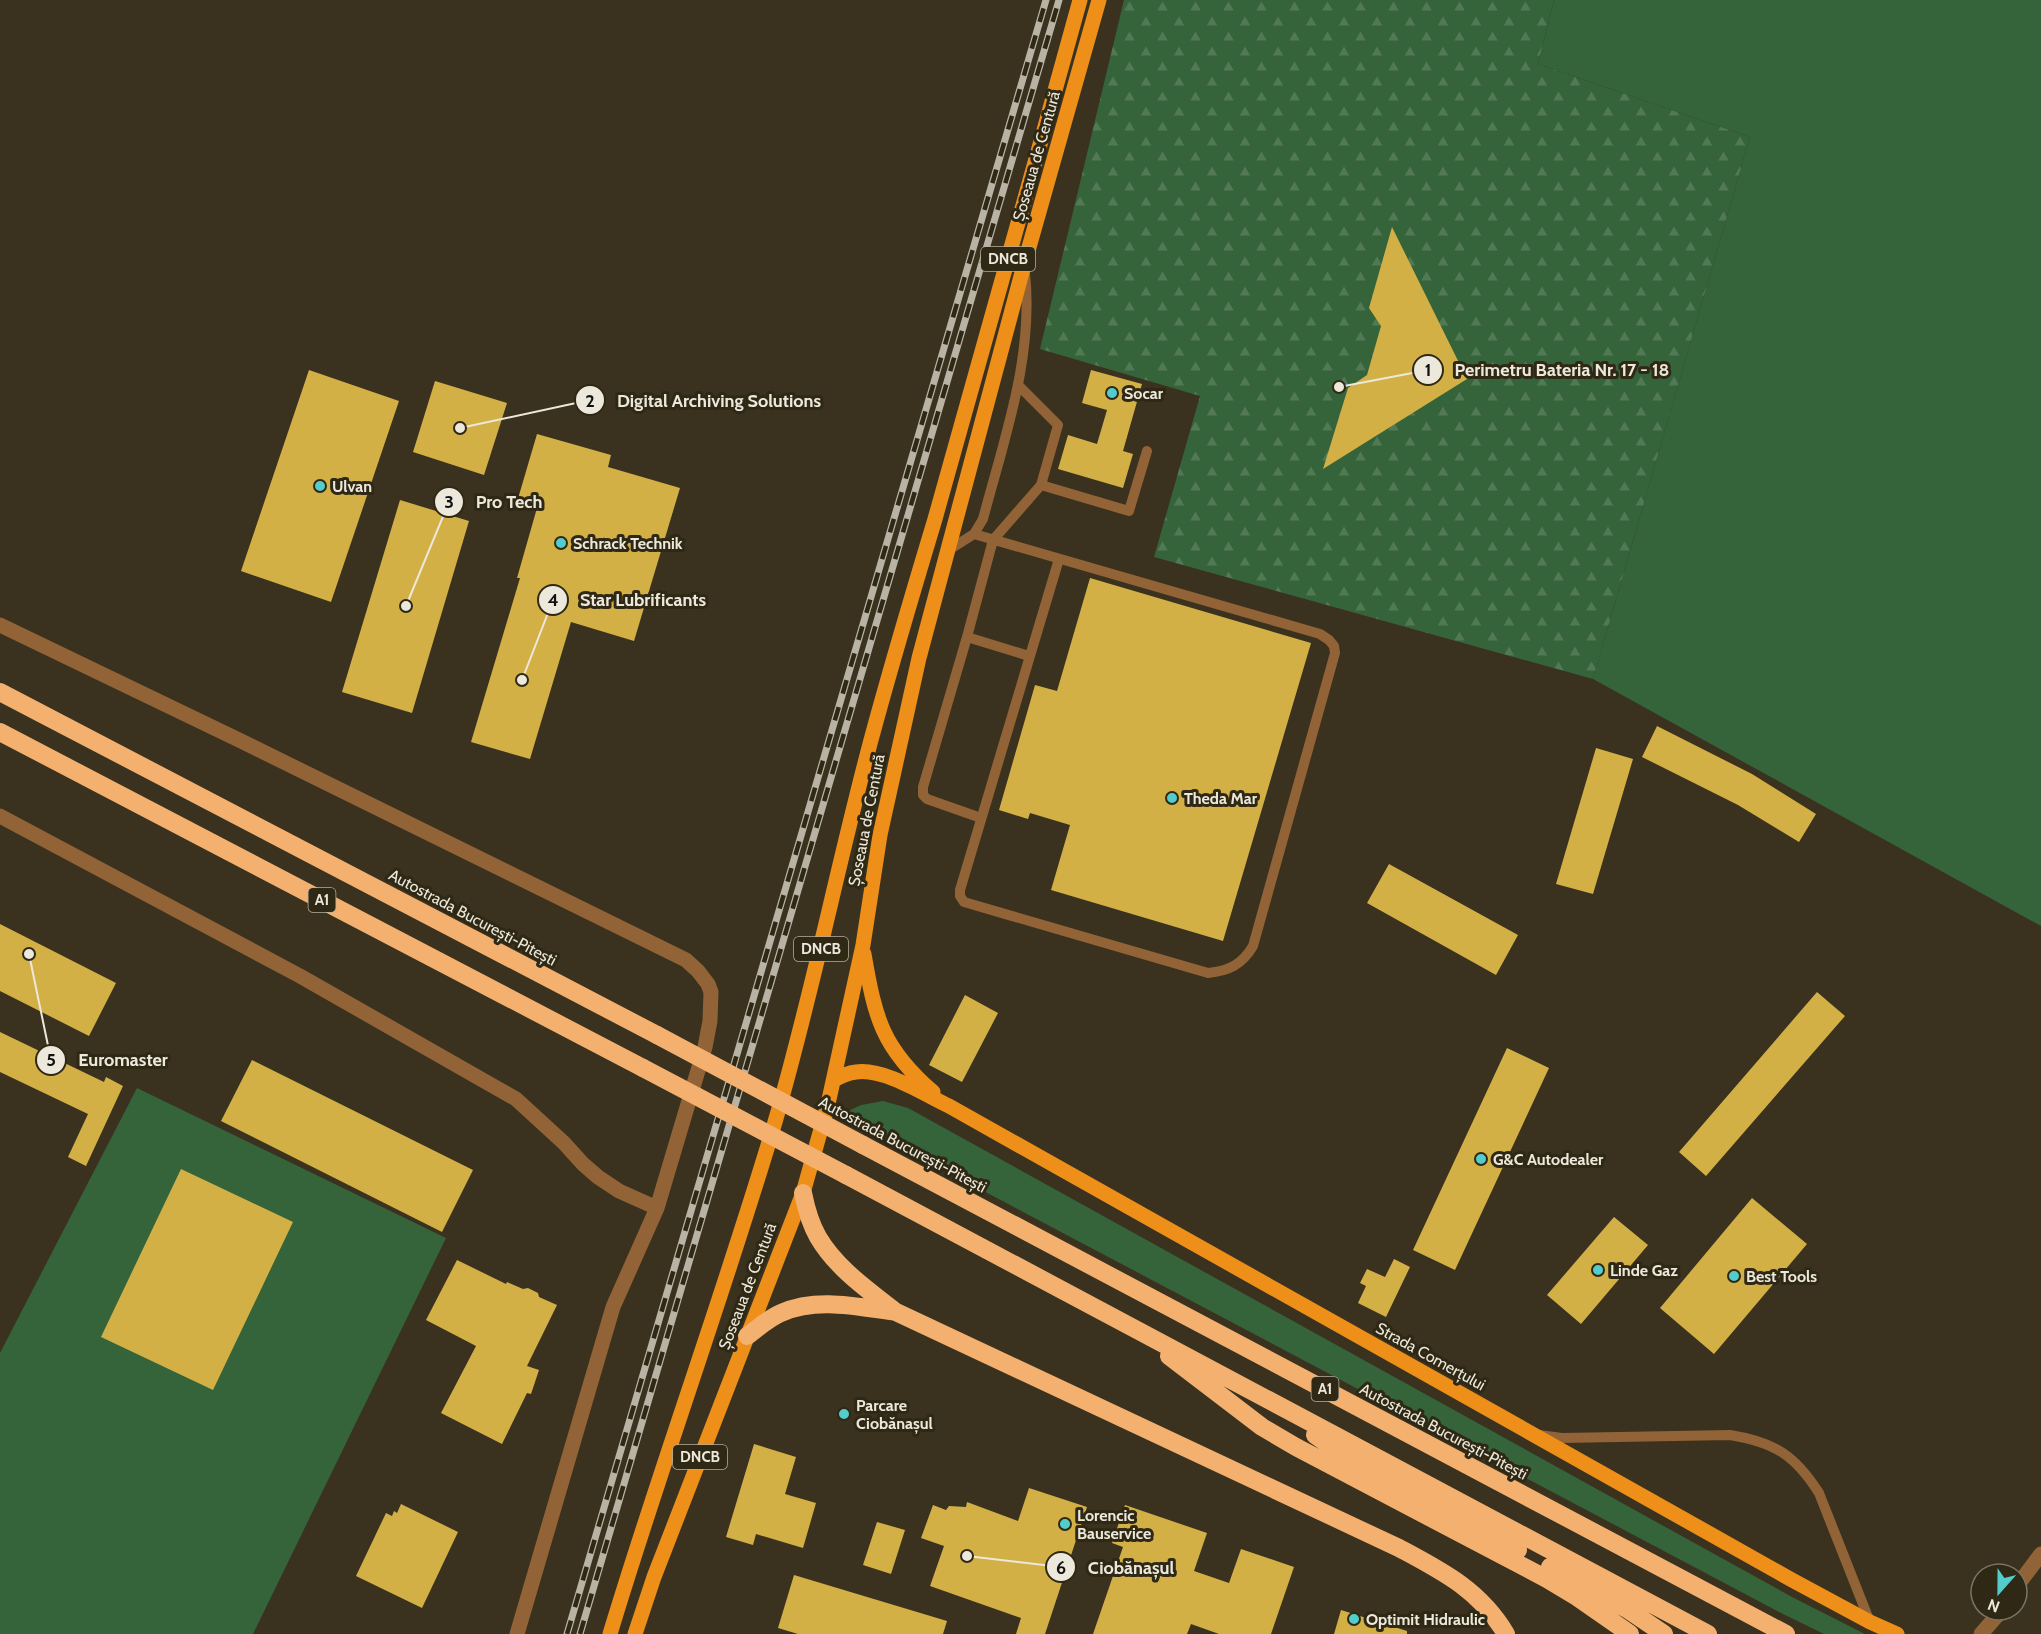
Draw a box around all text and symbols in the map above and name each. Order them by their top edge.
street label: Șoseaua de Centură [1009,89,1065,223]
road number: DNCB [981,247,1035,271]
callout: Perimetru Bateria Nr. 17 - 18 [1413,352,1682,388]
text: 1 [1425,359,1431,381]
text: Perimetru Bateria Nr. 17 - 18 [1455,359,1669,381]
callout: Digital Archiving Solutions [575,382,833,418]
place label: Socar [1124,384,1164,403]
marker: Socar [1105,386,1119,400]
text: 2 [585,390,595,412]
text: Digital Archiving Solutions [617,390,821,412]
place label: Ulvan [332,477,372,496]
marker: Ulvan [313,479,327,493]
callout: Pro Tech [434,484,554,520]
text: 3 [444,491,454,513]
text: Pro Tech [476,491,542,513]
place label: Schrack Technik [573,534,683,553]
marker: Schrack Technik [554,536,568,550]
callout: Star Lubrificants [538,582,718,618]
text: 4 [547,589,559,611]
text: Star Lubrificants [580,589,706,611]
street label: Șoseaua de Centură [844,752,890,888]
place label: Theda Mar [1184,789,1258,808]
marker: Theda Mar [1165,791,1179,805]
street label: Autostrada București-Pitești [385,865,560,971]
road number: A1 [308,888,336,912]
road number: DNCB [794,937,848,961]
callout: Euromaster [36,1042,180,1078]
text: 5 [46,1049,56,1071]
text: Euromaster [78,1049,168,1071]
street label: Autostrada București-Pitești [815,1092,990,1198]
place label: G&C Autodealer [1493,1150,1604,1169]
marker: G&C Autodealer [1474,1152,1488,1166]
street label: Șoseaua de Centură [715,1220,781,1352]
place label: Linde Gaz [1610,1261,1678,1280]
marker: Linde Gaz [1591,1263,1605,1277]
place label: Best Tools [1746,1267,1817,1286]
marker: Best Tools [1727,1269,1741,1283]
street label: Strada Comerțului [1372,1318,1489,1395]
road number: A1 [1312,1377,1338,1401]
street label: Autostrada București-Pitești [1356,1379,1531,1485]
place label: Parcare Ciobănașul [856,1396,933,1434]
marker: Parcare Ciobănașul [837,1407,851,1421]
road number: DNCB [673,1445,727,1469]
place label: Lorencic Bauservice [1077,1506,1151,1543]
marker: Lorencic Bauservice [1058,1517,1072,1531]
callout: Ciobănașul [1046,1549,1186,1585]
text: 6 [1056,1557,1066,1579]
text: Ciobănașul [1088,1557,1174,1580]
north arrow [1969,1562,2029,1622]
text: N [1985,1595,2002,1616]
place label: Optimit Hidraulic [1366,1610,1485,1629]
marker: Optimit Hidraulic [1347,1612,1361,1626]

